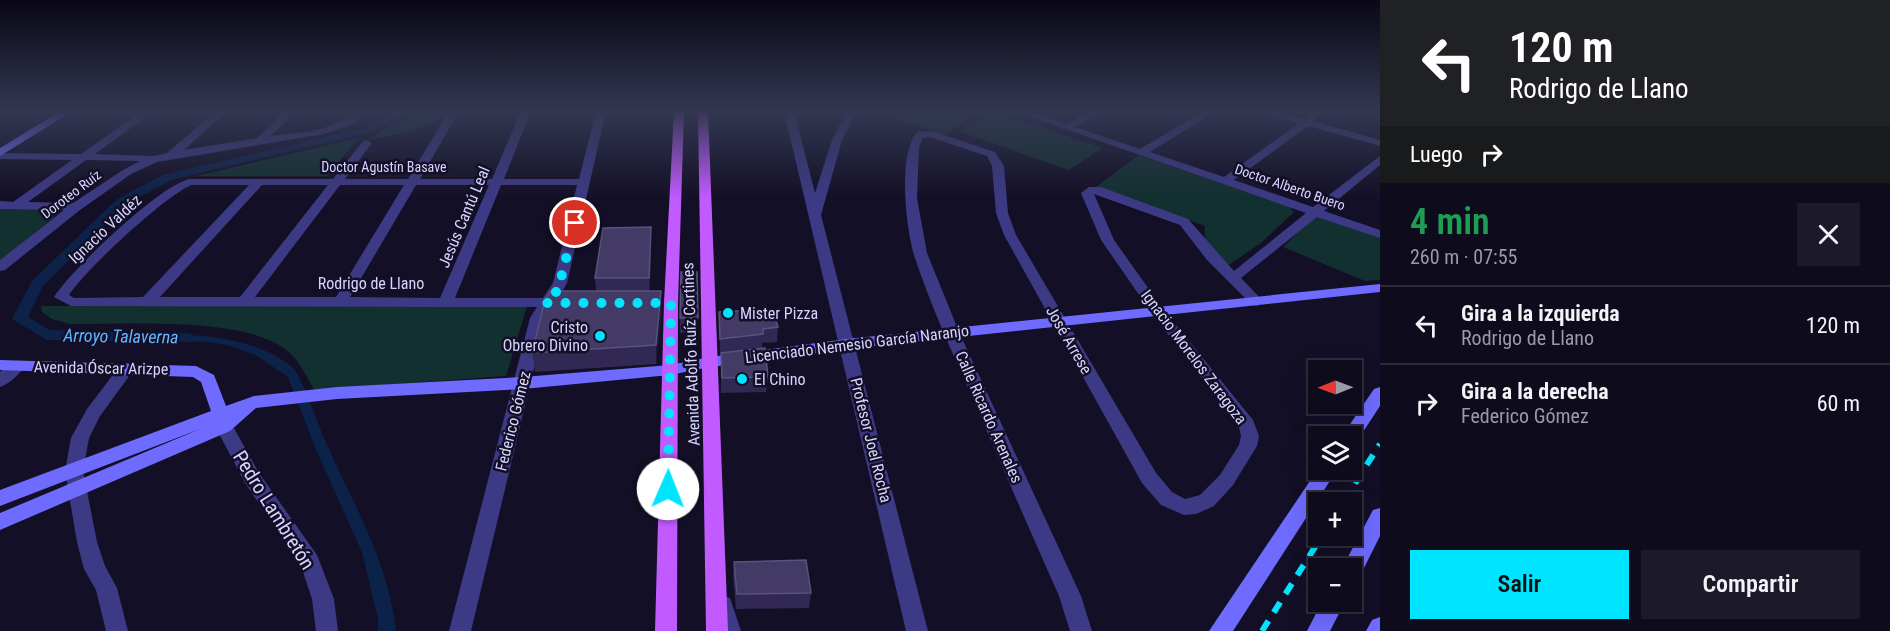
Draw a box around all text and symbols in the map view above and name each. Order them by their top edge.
text: 120 m [1509,23,1614,72]
icon: left [1410,24,1488,102]
text: Rodrigo de Llano [1509,73,1689,105]
icon: right [1475,138,1508,171]
text: Luego [1410,142,1463,167]
street label: Doctor Agustín Basave [321,159,447,175]
street label: Doctor Alberto Buero [1233,161,1347,213]
street label: Jesús Cantú Leal [434,163,494,271]
street label: Doroteo Ruíz [38,166,104,222]
street label: Ignacio Valdéz [65,191,145,267]
pin [549,197,600,248]
text: 4 min [1410,201,1490,243]
button: close [1797,203,1860,266]
icon: arrive [558,206,591,239]
text: 260 m · 07:55 [1410,245,1517,269]
street label: Avenida Adolfo Ruíz Cortines [678,262,704,446]
street label: Rodrigo de Llano [318,274,424,293]
street label: Ignacio Morelos Zaragoza [1137,286,1251,428]
text: Gira a la izquierda [1461,301,1620,326]
street label: José Arrese [1042,303,1096,377]
place label: Mister Pizza [740,304,818,323]
marker: Mister Pizza [721,306,735,320]
icon: left [1410,309,1443,342]
text: 120 m [1806,313,1860,338]
place label: Cristo Obrero Divino [503,318,588,355]
street label: Licenciado Nemesio García Naranjo [744,321,970,367]
water label: Arroyo Talaverna [62,324,179,348]
text: Rodrigo de Llano [1461,326,1594,350]
marker: Cristo Obrero Divino [593,329,607,343]
street label: Calle Ricardo Arenales [951,348,1027,486]
street label: Avenida Óscar Arizpe [34,356,168,379]
north arrow [1308,360,1362,414]
map controls [1308,360,1362,612]
street label: Federico Gómez [491,369,535,473]
place label: El Chino [754,370,806,389]
marker: El Chino [735,372,749,386]
street label: Profesor Joel Rocha [846,376,896,504]
text: Gira a la derecha [1461,379,1609,404]
icon: right [1410,387,1443,420]
text: 60 m [1817,391,1860,416]
text: Federico Gómez [1461,404,1589,428]
button: layers [1308,426,1362,480]
street label: Pedro Lambretón [228,446,320,574]
position arrow [636,457,700,521]
button: + [1308,492,1362,546]
button: Salir [1410,550,1629,619]
button: Compartir [1641,550,1860,619]
button: − [1308,558,1362,612]

